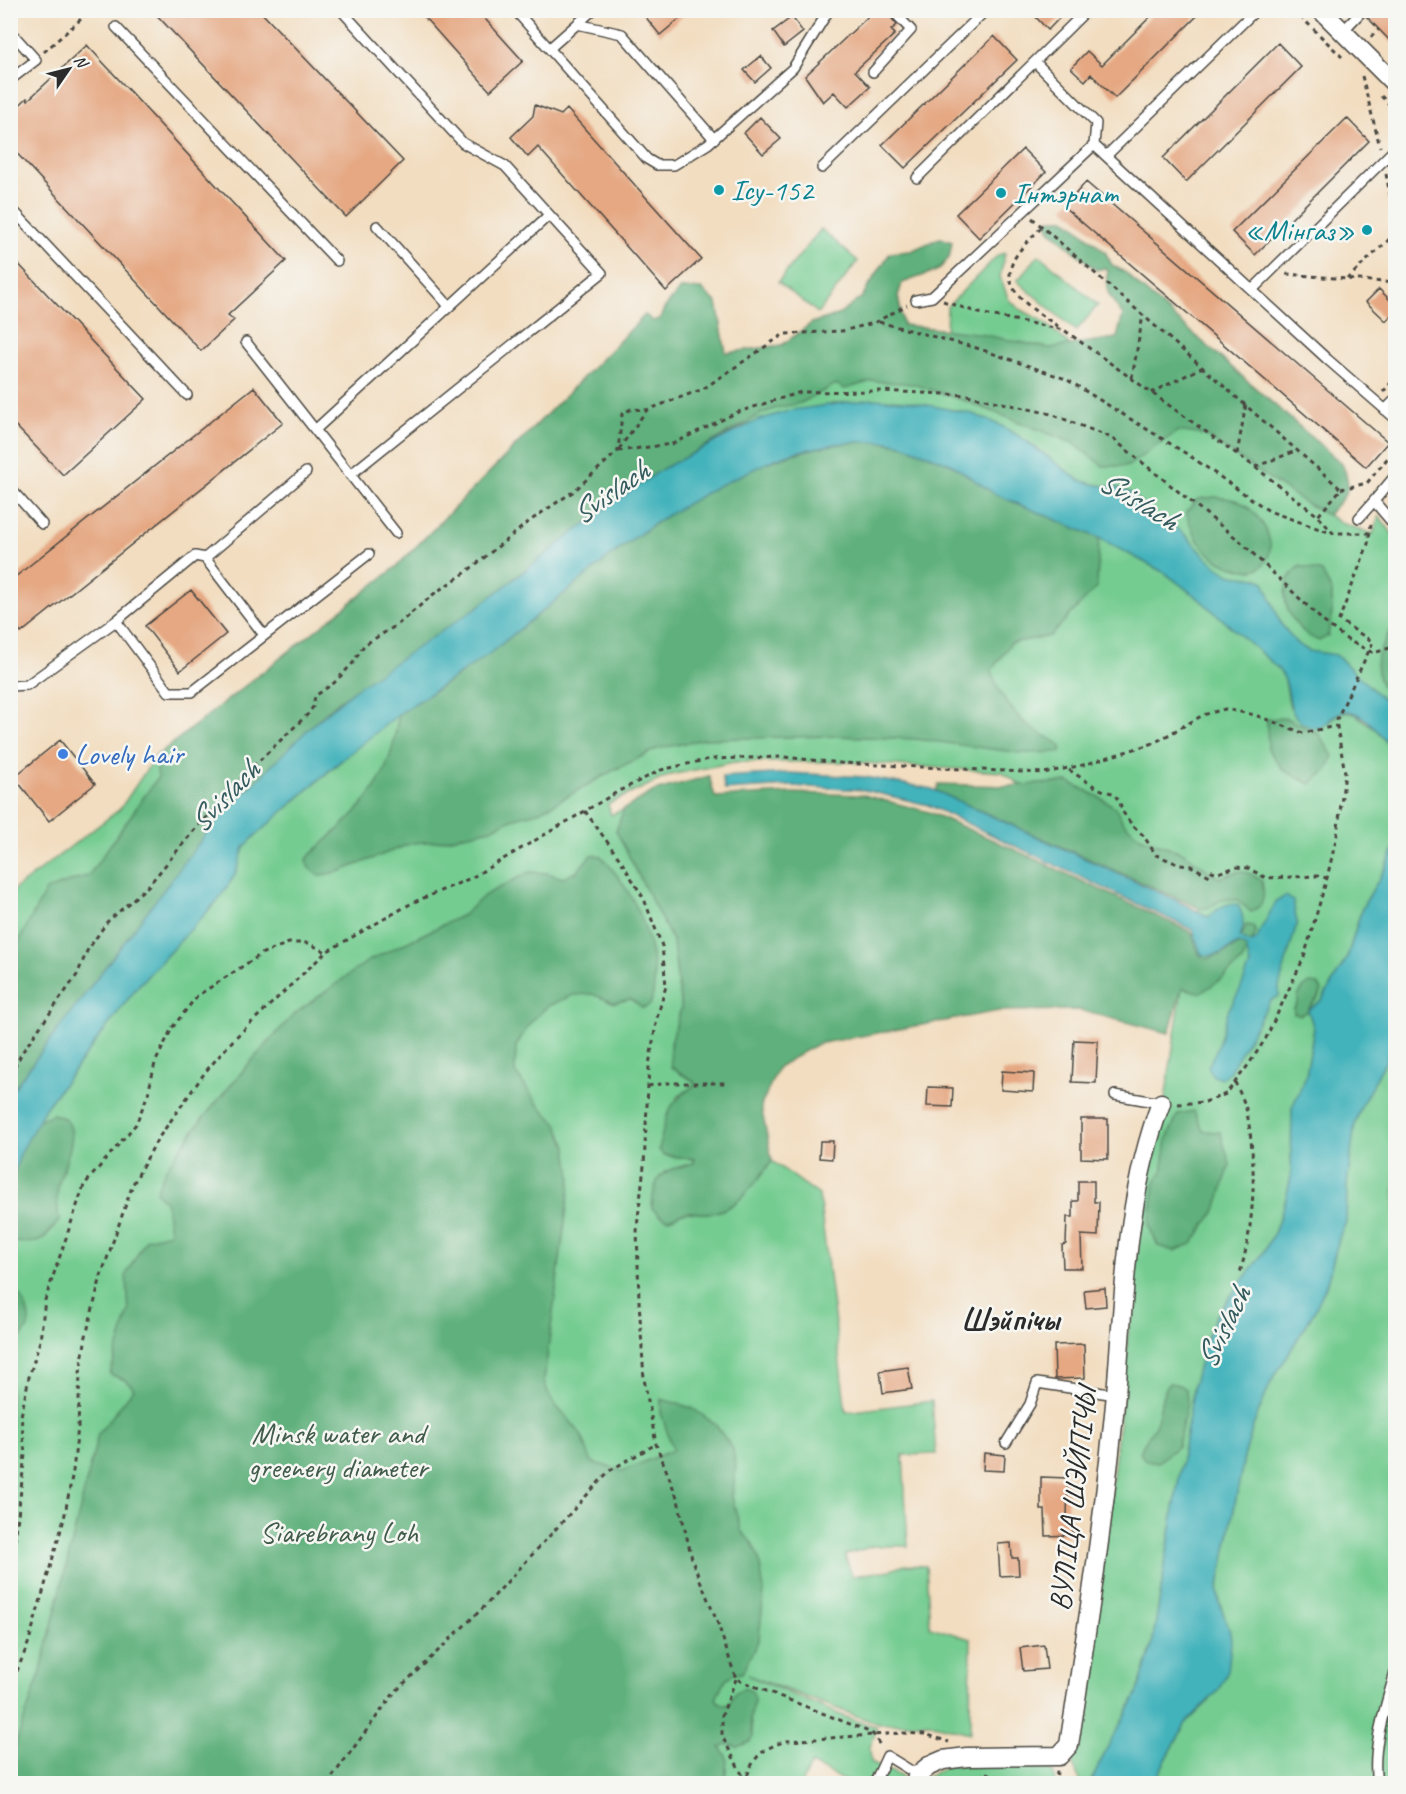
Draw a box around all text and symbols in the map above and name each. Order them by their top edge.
north arrow [39,39,99,99]
text: N [69,51,93,73]
place label: Ісу-152 [731,171,816,209]
place label: Інтэрнат [1013,174,1119,212]
marker: Ісу-152 [712,183,726,197]
marker: Інтэрнат [994,186,1008,200]
place label: «Мінгаз» [1245,211,1355,249]
marker: «Мінгаз» [1360,223,1374,237]
water label: Svislach [563,449,659,533]
water label: Svislach [1092,460,1188,541]
place label: Lovely hair [75,735,186,773]
marker: Lovely hair [56,747,70,761]
water label: Svislach [179,749,270,841]
water label: Svislach [1186,1277,1261,1375]
district label: Шэйпічы [961,1299,1061,1340]
street label: ВУЛІЦА ШЭЙПІЧЫ [1040,1380,1106,1613]
park label: Minsk water and greenery diameter [249,1414,430,1486]
park label: Siarebrany Loh [260,1513,419,1551]

